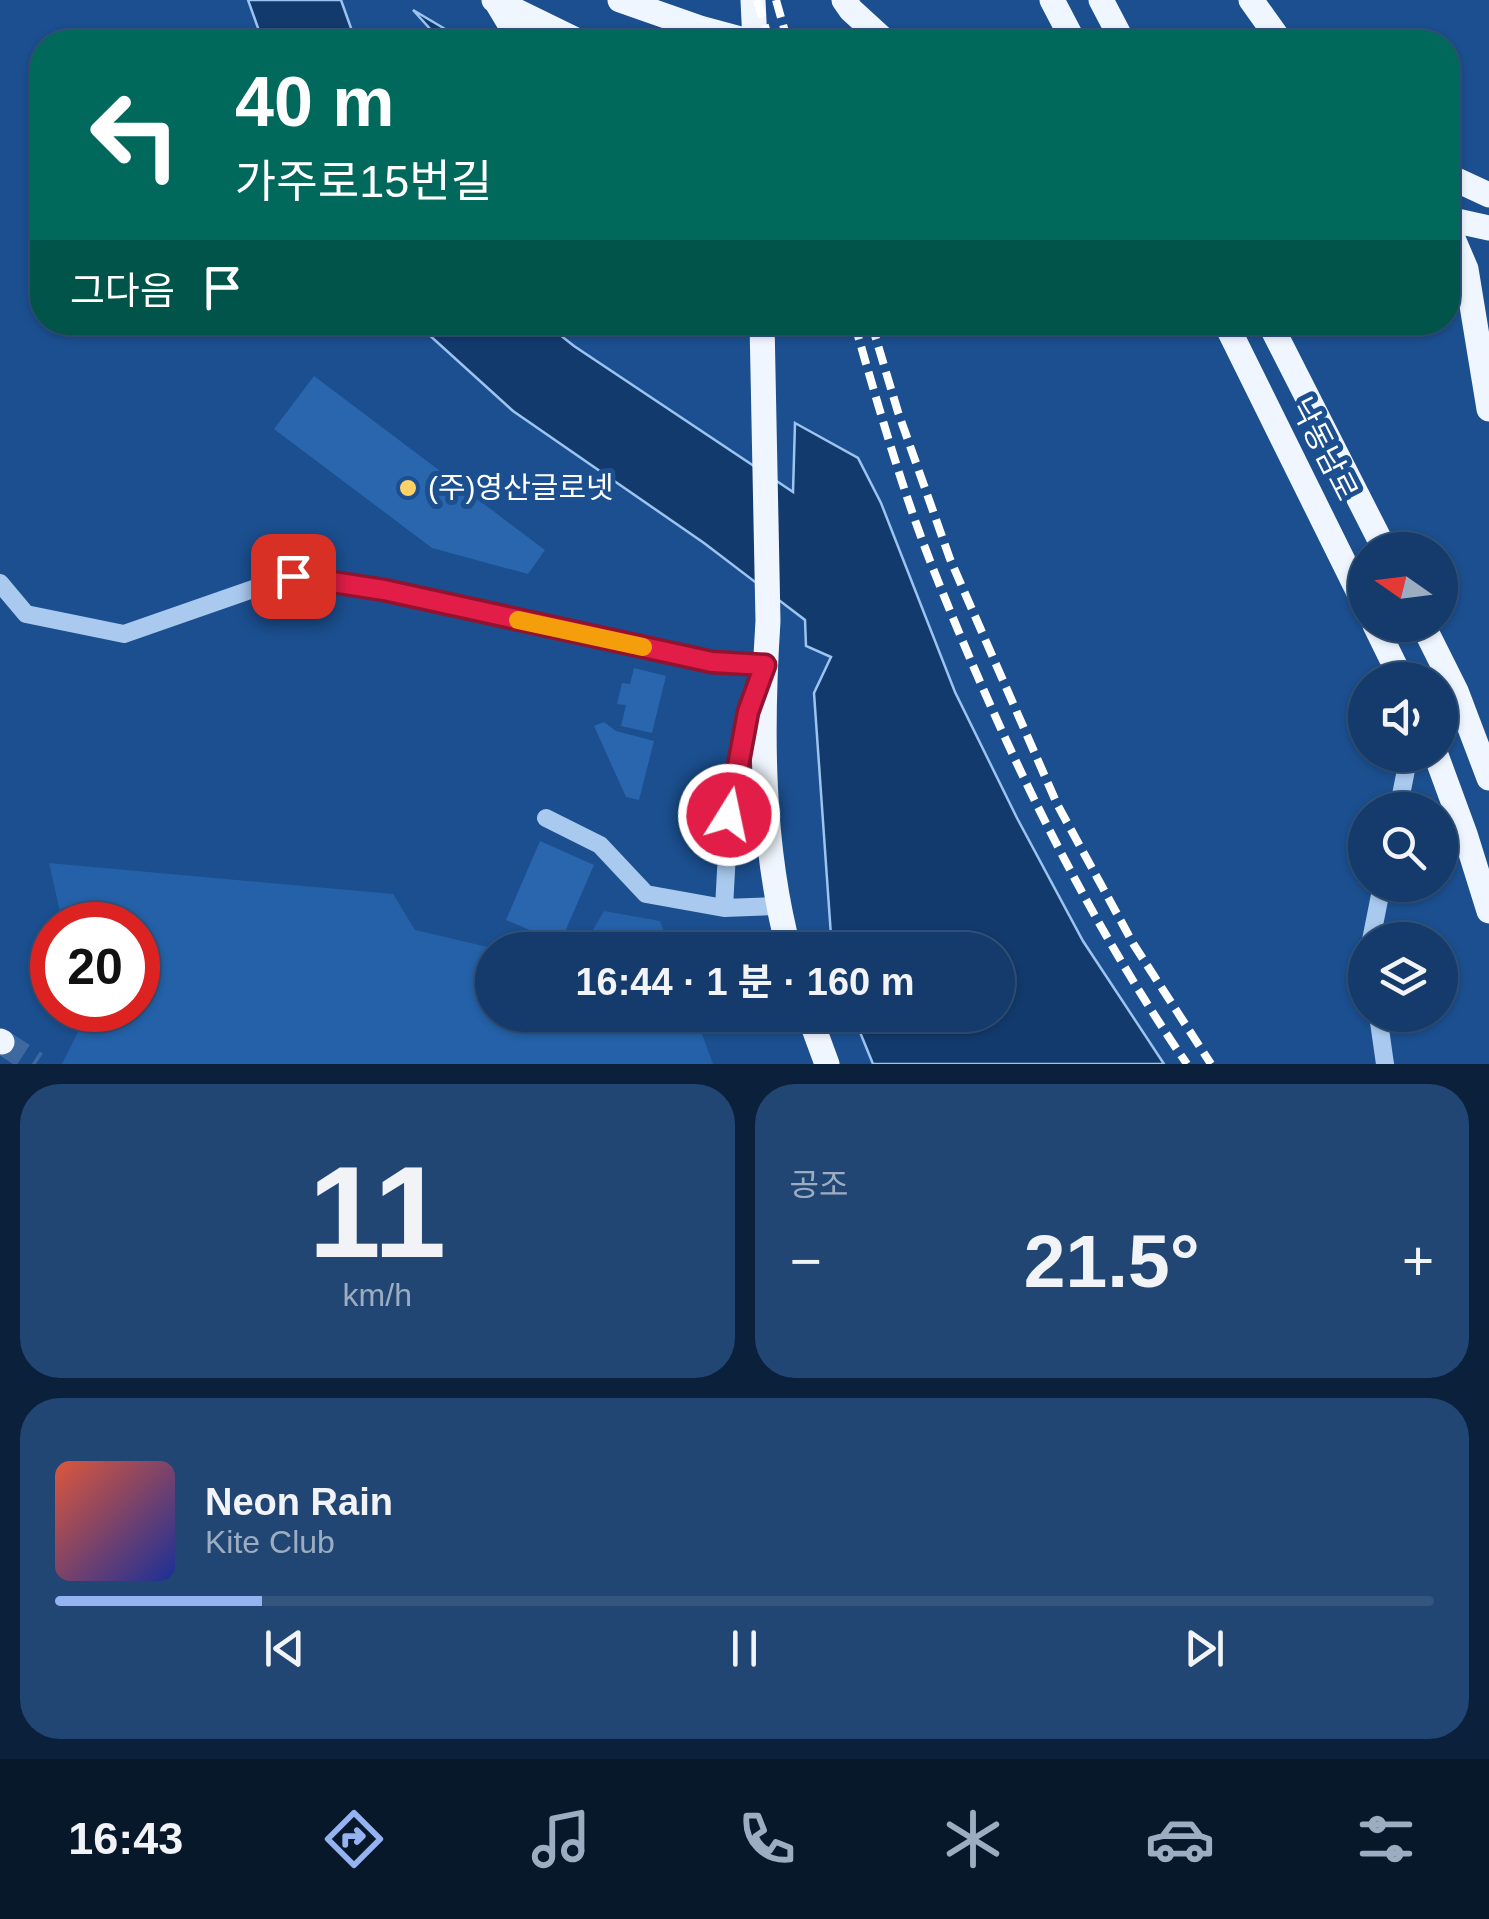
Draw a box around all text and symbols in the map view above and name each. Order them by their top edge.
text: 40 m [235,63,395,141]
icon: left [70,70,200,200]
text: 가주로15번길 [235,156,492,207]
icon: arrive [195,260,250,315]
text: 그다음 [70,270,175,312]
street label: 낙동남로 [1285,392,1364,505]
place label: (주)영산글로넷 [428,471,614,504]
marker: (주)영산글로넷 [397,477,419,499]
north arrow [1348,532,1458,642]
map controls [1348,532,1458,1032]
pin [251,534,336,619]
icon: arrive [266,549,321,604]
button: sound [1348,662,1458,772]
position arrow [677,763,781,867]
button: search [1348,792,1458,902]
speed limit sign: 20 [30,902,160,1032]
button: layers [1348,922,1458,1032]
text: 16:44 · 1 분 · 160 m [575,961,915,1003]
text: 11 [309,1139,446,1285]
text: 공조 [790,1167,848,1203]
text: 21.5° [1024,1219,1200,1303]
text: − [790,1230,822,1292]
text: + [1402,1230,1434,1292]
text: km/h [343,1277,412,1313]
text: Neon Rain [205,1481,393,1523]
text: Kite Club [205,1524,335,1560]
icon: previous [257,1621,312,1676]
icon: pause [717,1621,772,1676]
icon: next [1177,1621,1232,1676]
icon: directions [319,1804,389,1874]
icon: music [526,1804,596,1874]
icon: phone [732,1804,802,1874]
icon: climate [938,1804,1008,1874]
icon: car [1145,1804,1215,1874]
icon: filters [1351,1804,1421,1874]
text: 16:43 [68,1813,183,1864]

